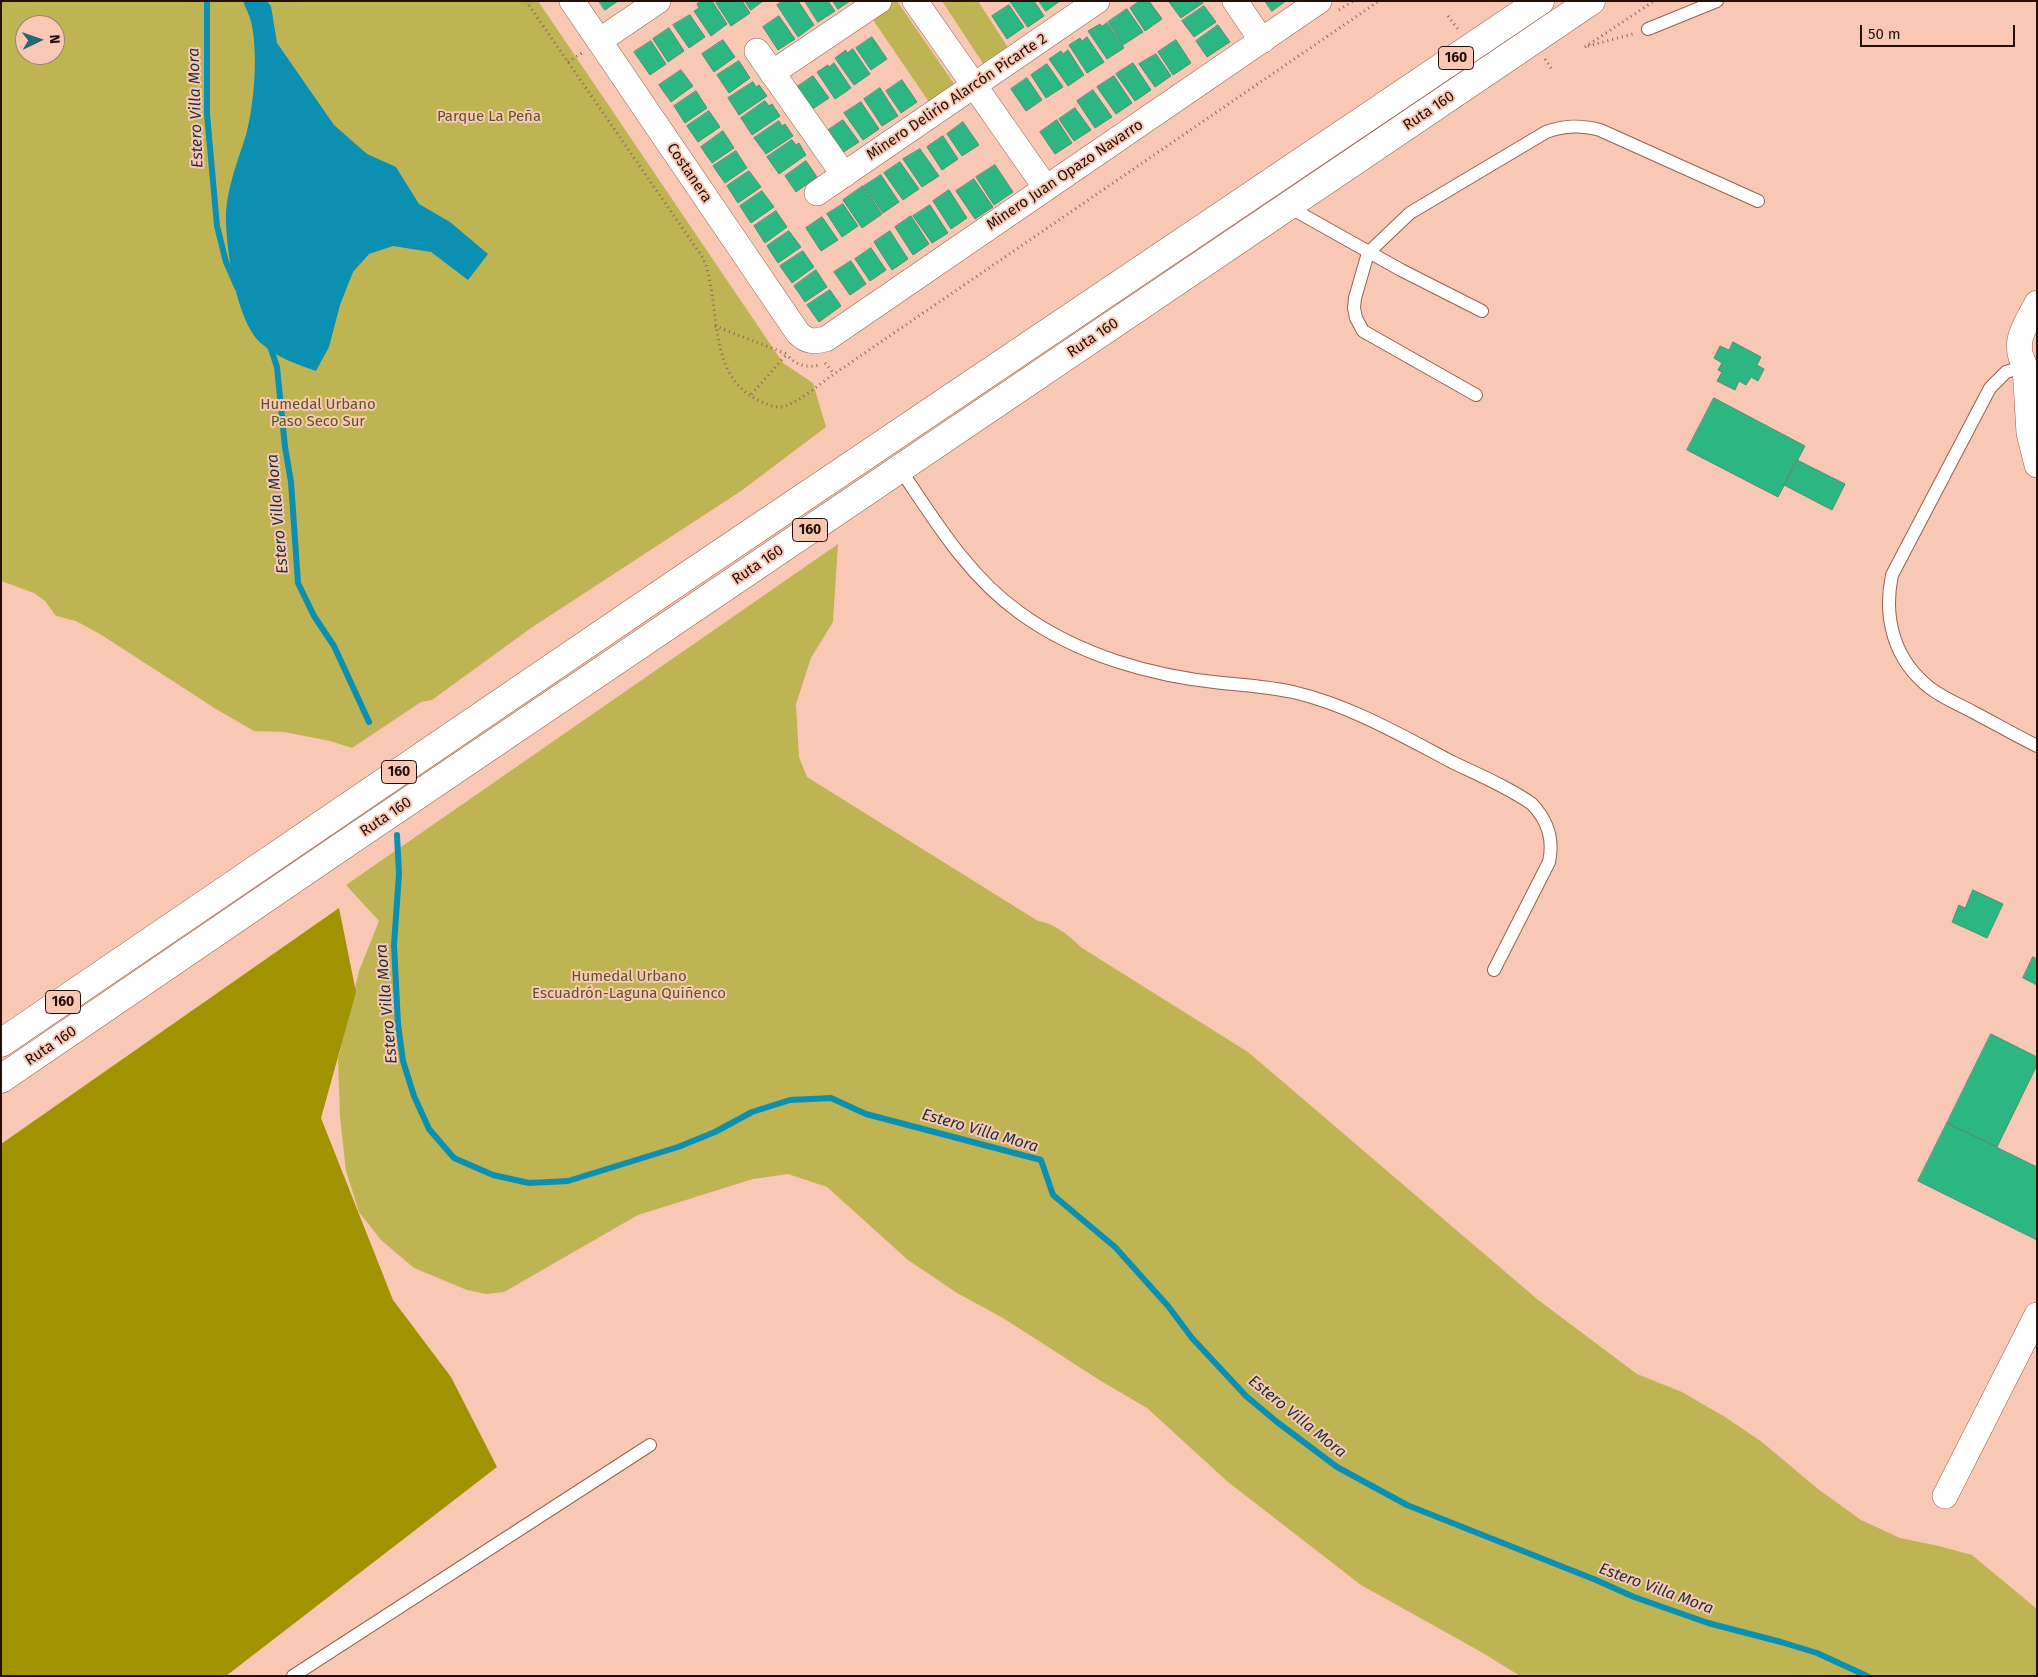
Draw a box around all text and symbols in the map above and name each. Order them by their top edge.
north arrow [15,15,65,65]
scale bar [1863,15,2018,47]
text: 50 m [1868,25,1901,43]
street label: Minero Delirio Alarcón Picarte 2 [863,30,1051,164]
text: N [46,34,63,44]
road number: 160 [1438,46,1474,70]
water label: Estero Villa Mora [184,48,208,168]
street label: Ruta 160 [1400,87,1458,135]
park label: Parque La Peña [437,108,541,126]
street label: Minero Juan Opazo Navarro [983,116,1147,234]
street label: Costanera [663,140,715,206]
street label: Ruta 160 [1064,314,1122,362]
park label: Humedal Urbano Paso Seco Sur [260,396,376,431]
water label: Estero Villa Mora [263,453,293,575]
road number: 160 [792,518,828,542]
street label: Ruta 160 [729,541,787,589]
road number: 160 [382,760,416,784]
street label: Ruta 160 [357,793,415,841]
water label: Estero Villa Mora [372,943,402,1065]
park label: Humedal Urbano Escuadrón-Laguna Quiñenco [532,968,726,1003]
road number: 160 [46,990,80,1014]
street label: Ruta 160 [22,1022,80,1070]
water label: Estero Villa Mora [920,1105,1040,1157]
water label: Estero Villa Mora [1244,1372,1350,1462]
water label: Estero Villa Mora [1596,1559,1716,1619]

